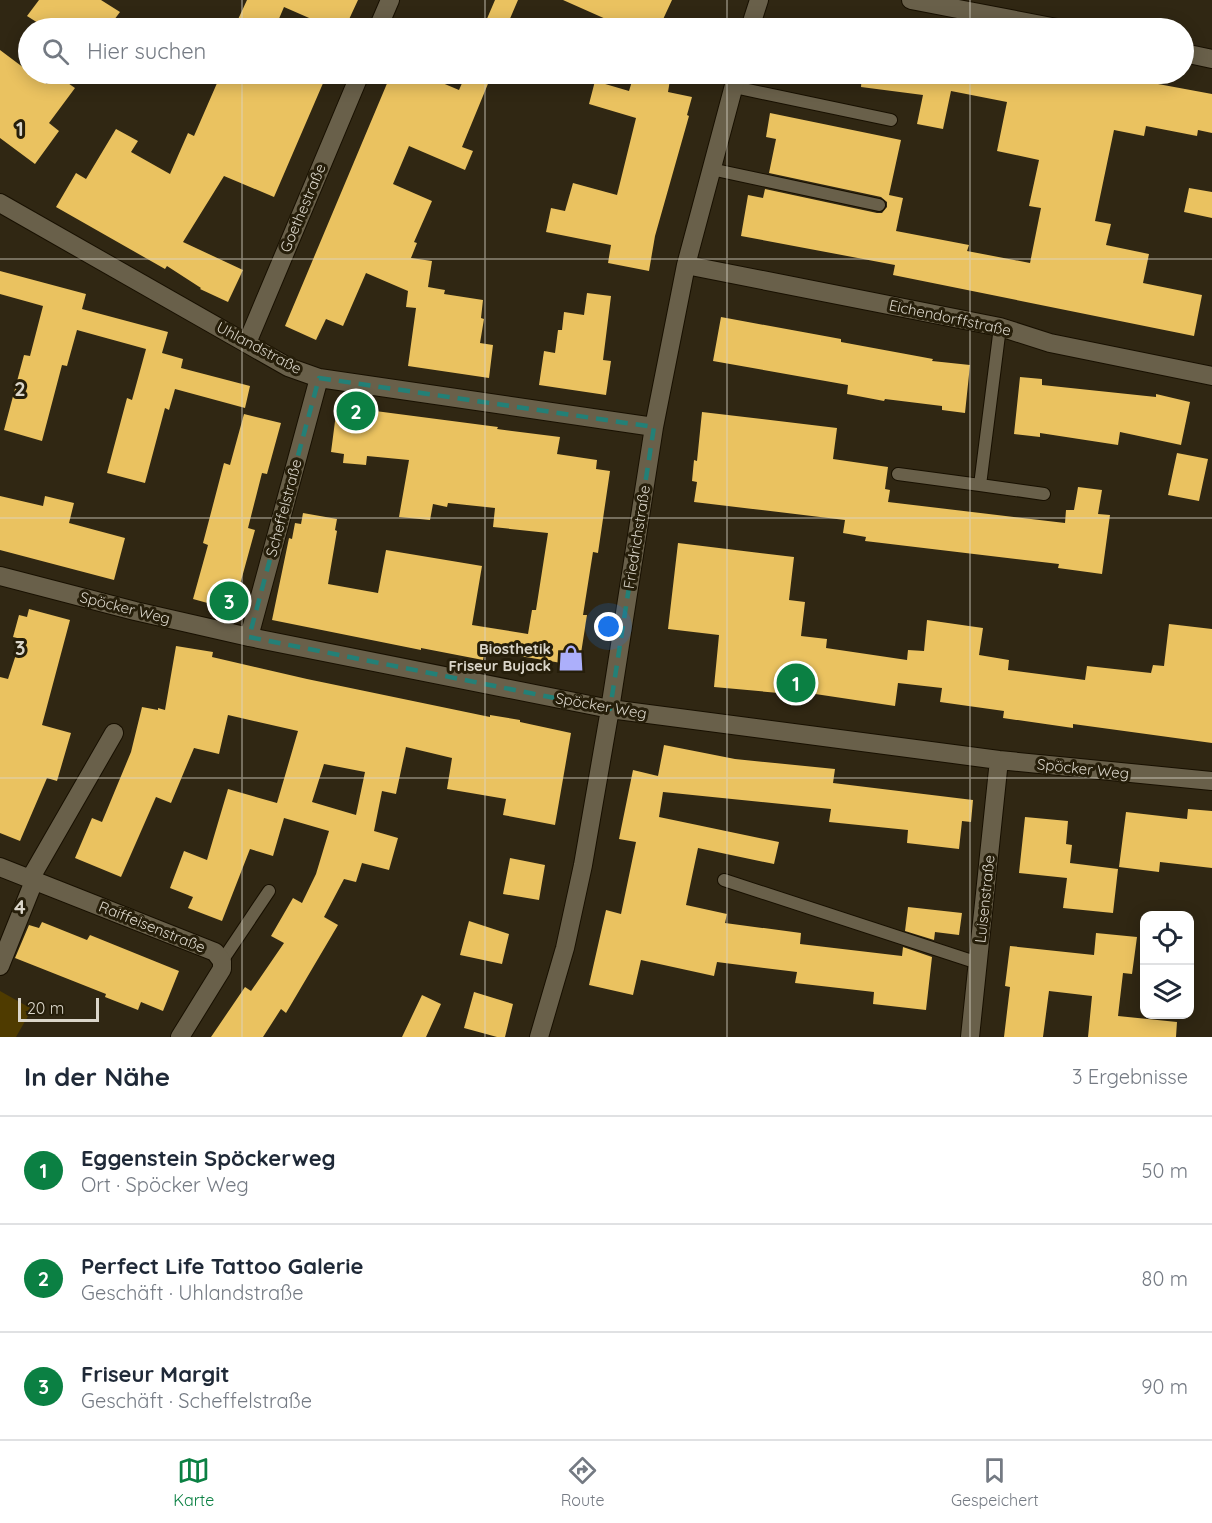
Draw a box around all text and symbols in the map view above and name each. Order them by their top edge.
search box [18,18,1194,84]
icon: search [39,35,72,68]
text: Hier suchen [87,37,206,65]
text: 1 [16,116,24,141]
street label: Goethestraße [275,161,330,255]
street label: Eichendorffstraße [887,295,1013,340]
street label: Uhlandstraße [213,317,305,378]
text: 2 [14,376,26,401]
pin: 2 [336,388,376,434]
street label: Scheffelstraße [261,457,306,559]
street label: Friedrichstraße [619,484,654,590]
pin: 3 [210,578,248,624]
street label: Spöcker Weg [78,587,172,628]
your location [594,612,623,641]
text: 3 [15,635,25,660]
place label: Biosthetik Friseur Bujack [449,639,551,675]
shop icon: Biosthetik Friseur Bujack [556,643,586,673]
pin: 1 [776,660,816,706]
street label: Spöcker Weg [554,688,648,723]
street label: Spöcker Weg [1036,754,1130,783]
street label: Luisenstraße [970,854,999,944]
text: 4 [14,894,26,919]
street label: Raiffeisenstraße [96,896,208,957]
map controls [1140,911,1194,1019]
button: locate [1140,911,1194,965]
button: layers [1140,965,1194,1019]
scale bar [18,995,99,1022]
text: 20 m [27,998,64,1018]
text: In der Nähe [24,1060,170,1093]
text: 3 Ergebnisse [1072,1064,1188,1089]
text: Eggenstein Spöckerweg [81,1144,336,1172]
text: 1 [40,1158,47,1183]
text: 50 m [1142,1158,1188,1183]
text: Ort · Spöcker Weg [81,1172,249,1197]
text: Perfect Life Tattoo Galerie [81,1252,364,1280]
text: 2 [38,1266,49,1291]
text: 80 m [1142,1266,1188,1291]
text: Geschäft · Uhlandstraße [81,1280,303,1305]
text: Friseur Margit [81,1360,229,1388]
text: 3 [38,1374,49,1399]
text: 90 m [1141,1374,1188,1399]
text: Geschäft · Scheffelstraße [81,1388,312,1413]
tab: Karte [173,1454,214,1510]
tab: Route [561,1454,605,1510]
tab: Gespeichert [951,1454,1039,1510]

